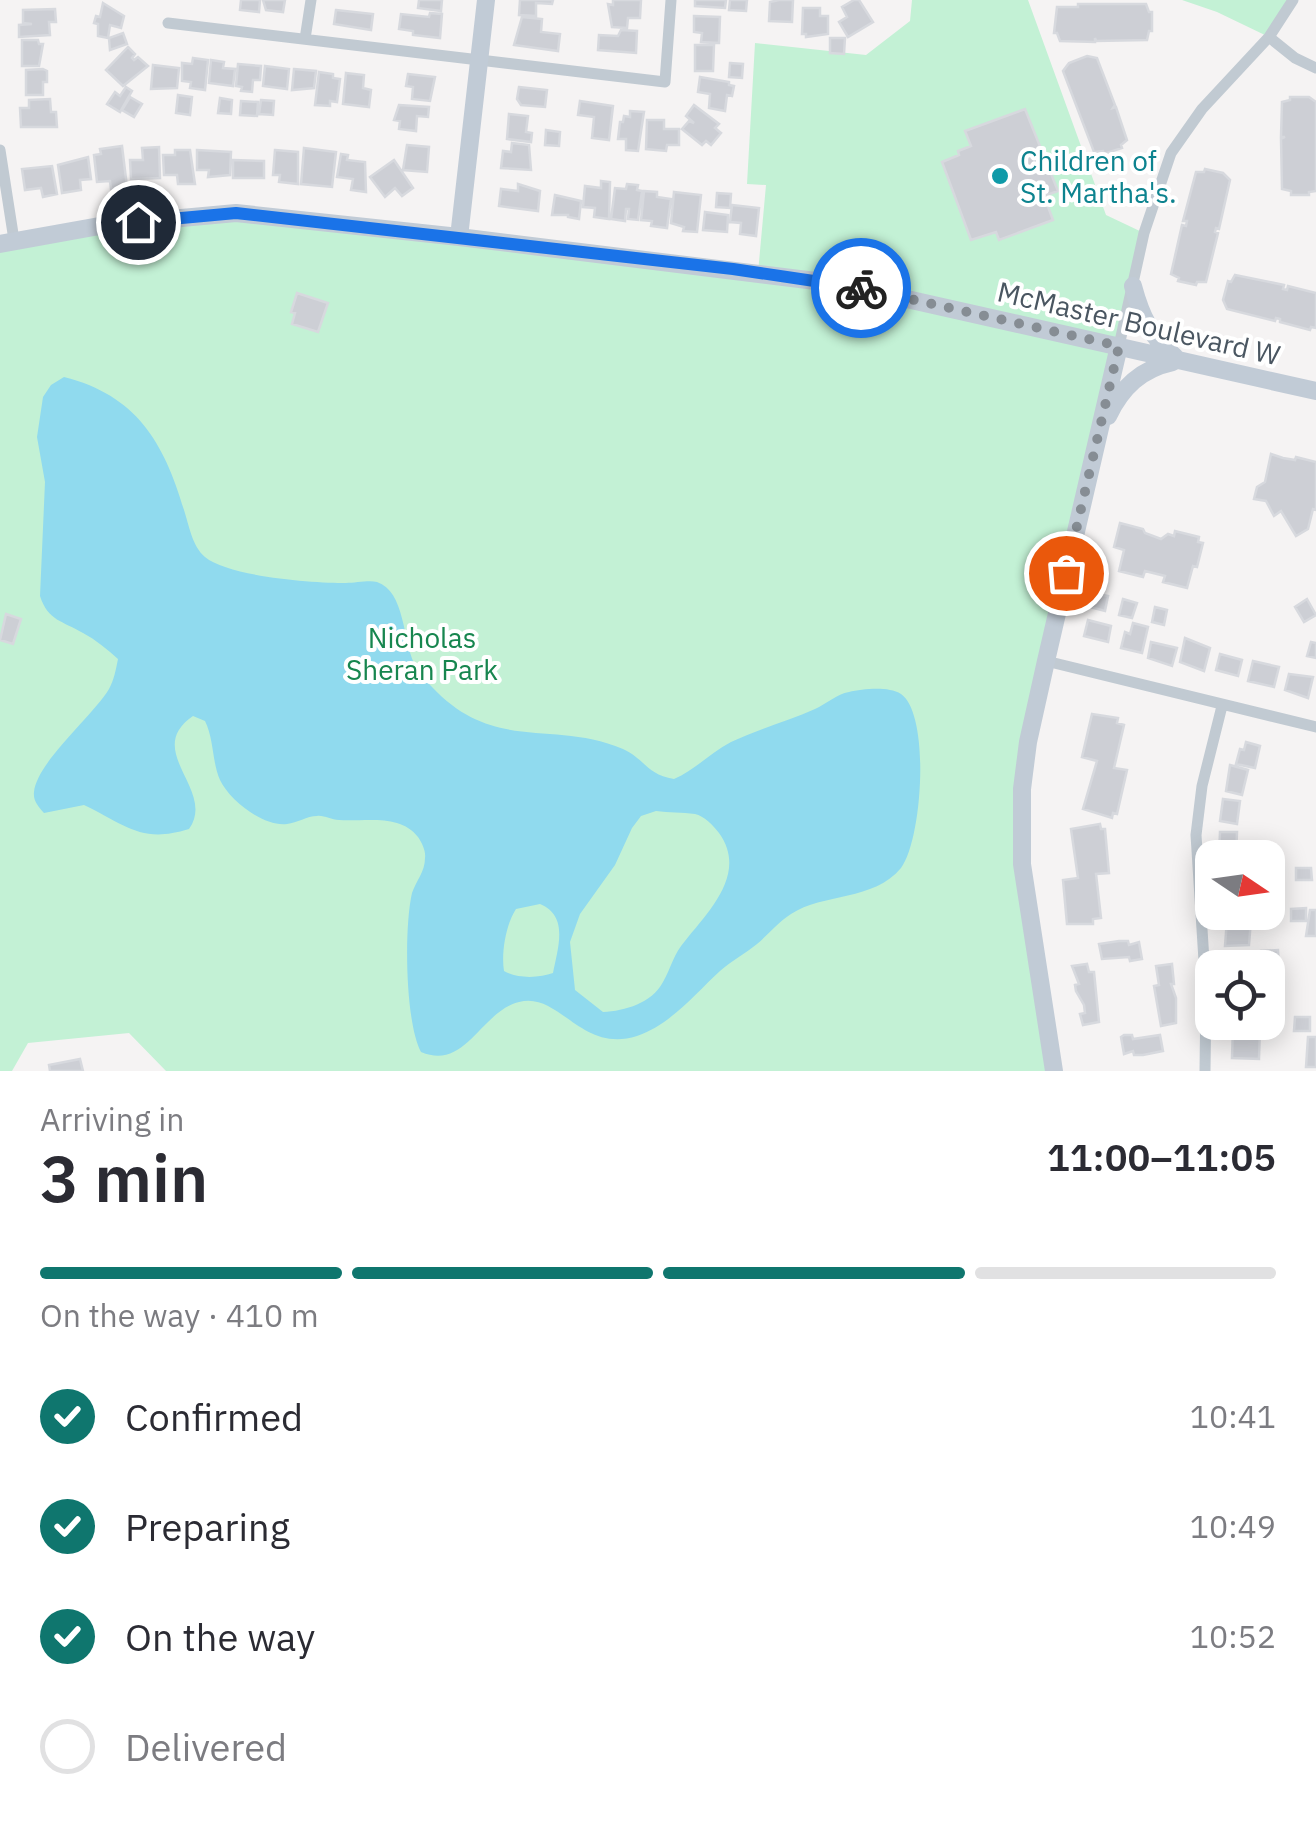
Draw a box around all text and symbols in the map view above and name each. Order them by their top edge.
place label: Children of St. Martha's. [1020,142,1177,211]
marker: Children of St. Martha's. [989,165,1011,187]
pin [96,180,181,265]
icon: home [111,195,166,250]
courier [811,238,911,338]
icon: bike [834,261,889,316]
street label: McMaster Boulevard W [994,272,1284,374]
pin [1024,531,1109,616]
icon: bag [1039,546,1094,601]
park label: Nicholas Sheran Park [346,619,498,688]
north arrow [1195,840,1285,930]
map controls [1195,840,1285,1040]
button: locate [1195,950,1285,1040]
text: Arriving in [40,1098,185,1140]
text: 11:00–11:05 [1047,1132,1276,1181]
text: 3 min [40,1135,208,1220]
text: On the way · 410 m [40,1294,319,1336]
icon: check [40,1389,95,1444]
text: Confirmed [125,1392,303,1441]
text: 10:41 [1190,1395,1276,1437]
icon: check [40,1499,95,1554]
text: Preparing [125,1502,290,1551]
text: 10:49 [1190,1505,1276,1547]
icon: check [40,1609,95,1664]
text: On the way [125,1612,315,1661]
text: 10:52 [1190,1615,1276,1657]
text: Delivered [125,1722,287,1771]

